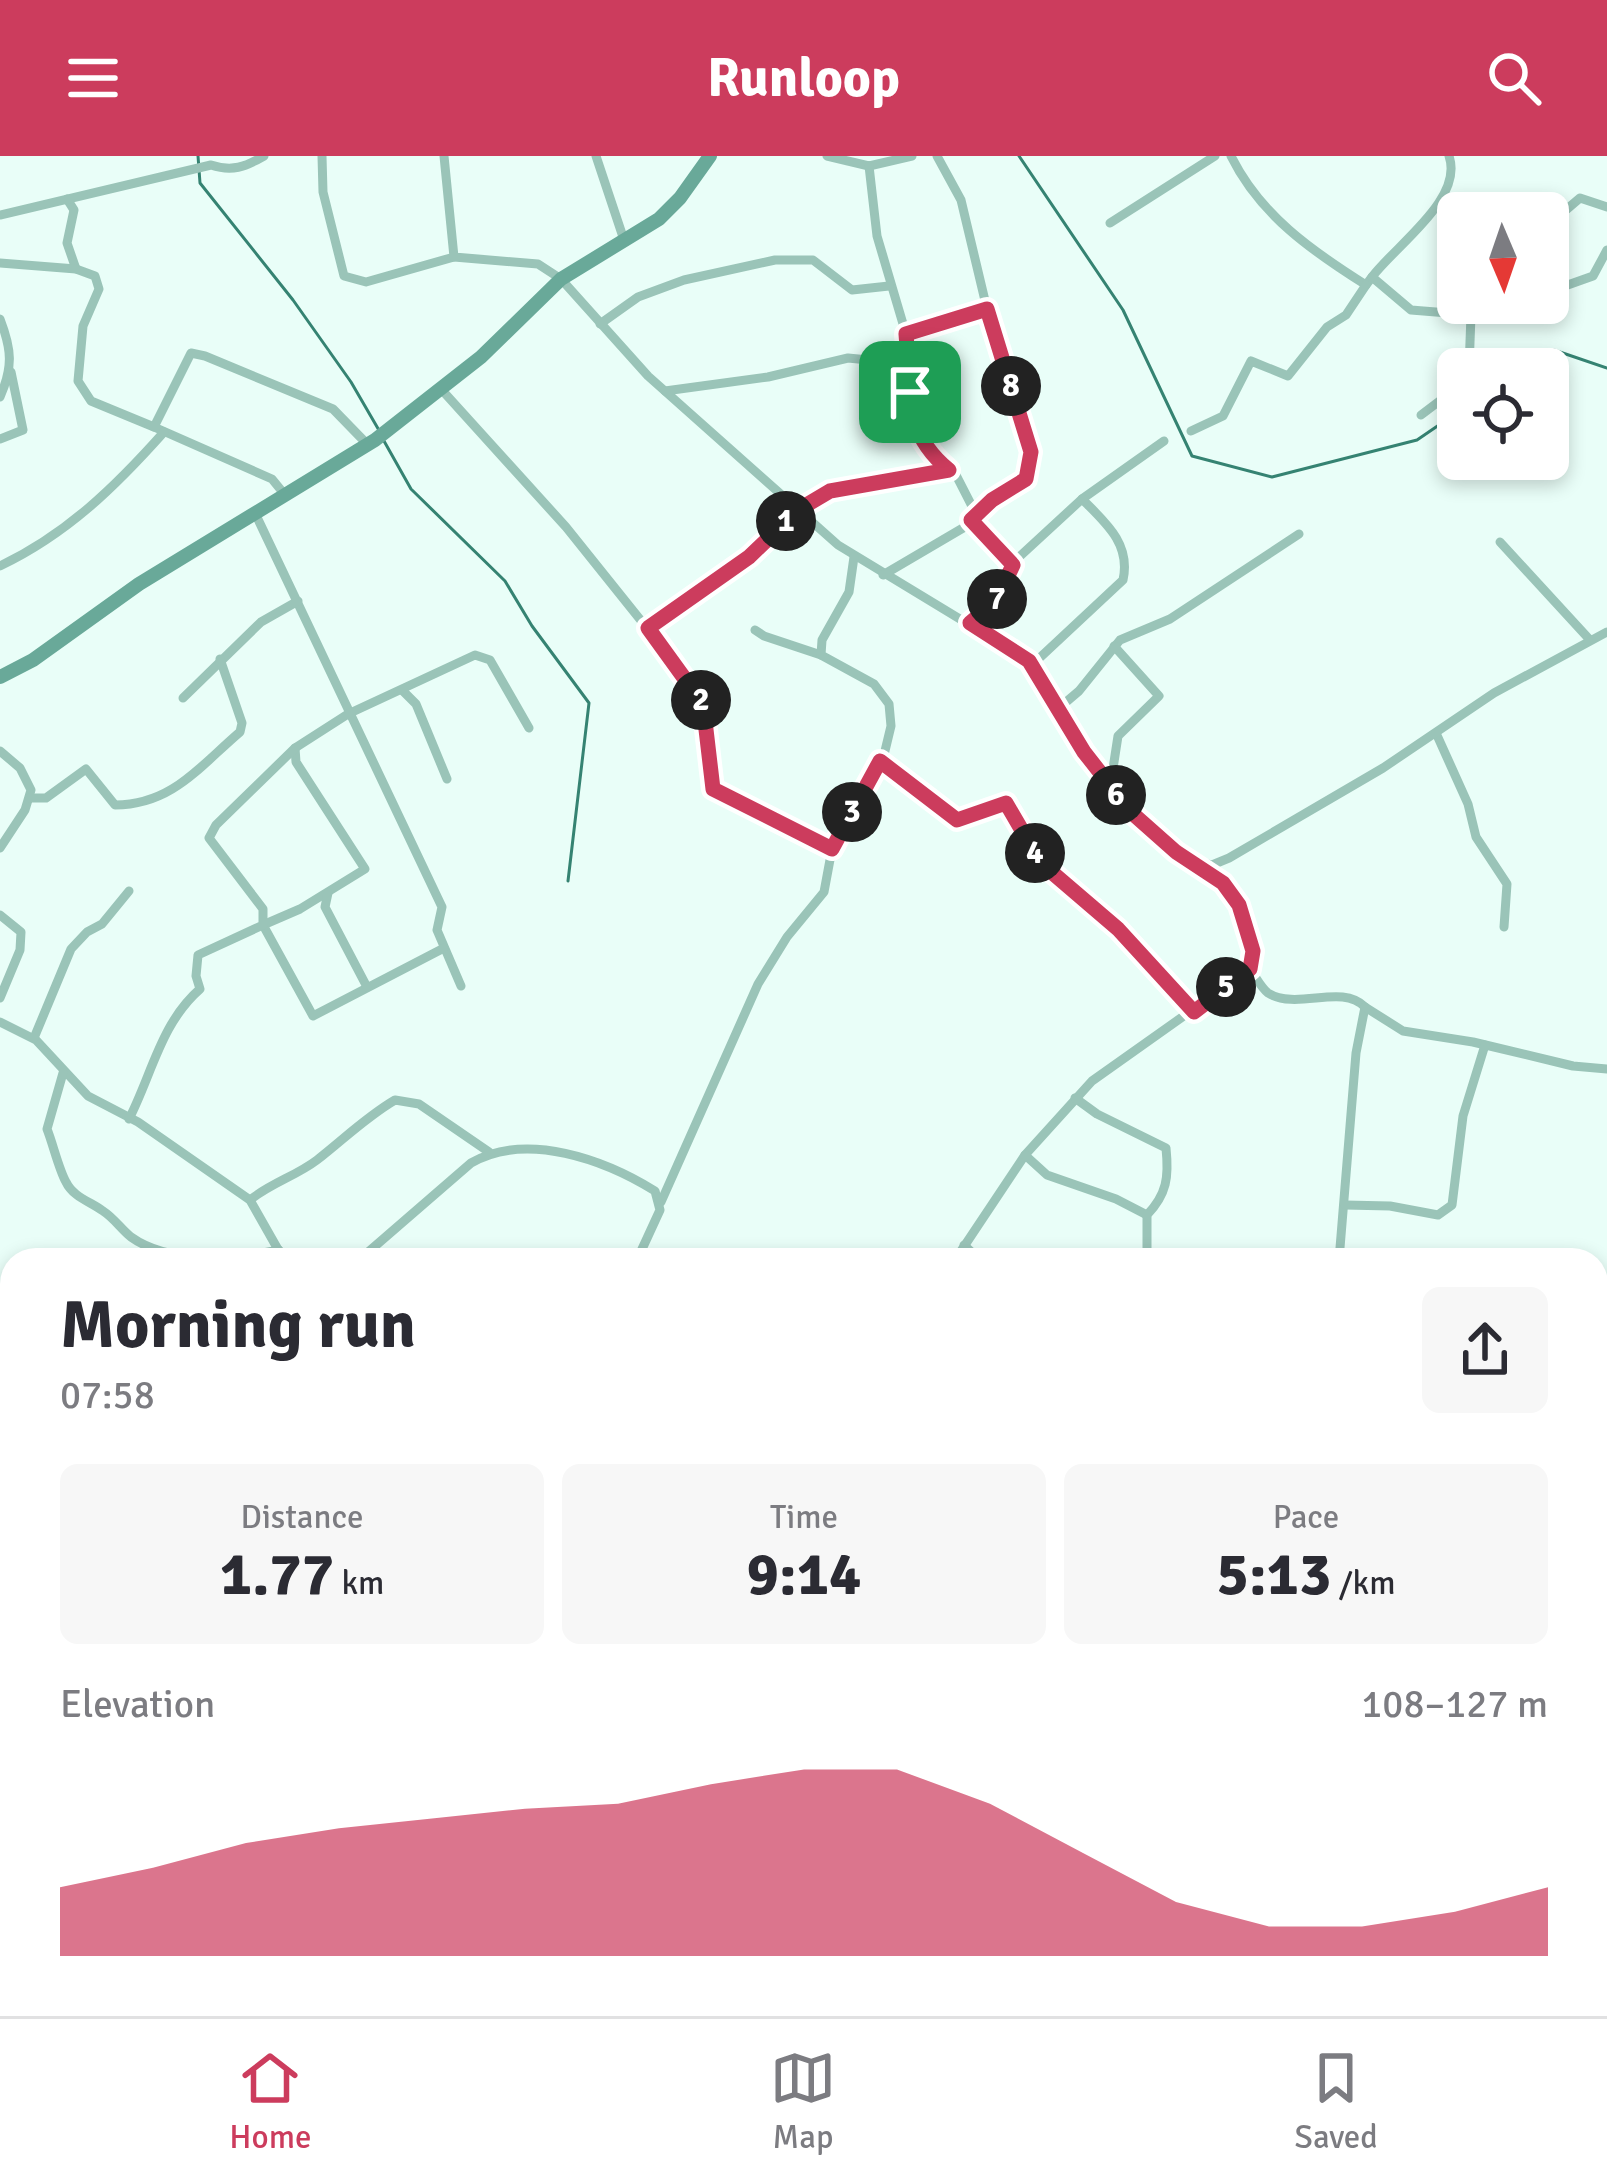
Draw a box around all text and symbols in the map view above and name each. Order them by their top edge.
icon: menu [60,45,126,111]
text: Runloop [707,45,900,112]
icon: search [1481,45,1547,111]
north arrow [1437,192,1569,324]
map controls [1437,192,1569,480]
pin [859,341,961,443]
button: locate [1437,348,1569,480]
pin: 8 [981,356,1041,416]
icon: arrive [877,359,943,425]
text: 8 [1002,365,1020,406]
pin: 1 [756,491,816,551]
text: 1 [777,500,795,541]
pin: 7 [967,569,1027,629]
text: 7 [988,578,1006,619]
pin: 2 [671,670,731,730]
text: 2 [692,679,710,720]
pin: 6 [1086,765,1146,825]
text: 6 [1107,774,1125,815]
pin: 3 [822,782,882,842]
text: 3 [843,791,861,832]
pin: 4 [1005,823,1065,883]
text: 4 [1026,832,1044,873]
pin: 5 [1196,957,1256,1017]
text: 5 [1217,966,1235,1007]
text: Morning run [60,1285,416,1366]
button: share [1422,1287,1548,1413]
text: 07:58 [60,1371,155,1419]
text: Distance [241,1497,363,1538]
text: Time [770,1497,838,1538]
text: Pace [1273,1497,1339,1538]
text: 1.77 [220,1538,334,1612]
text: 9:14 [747,1538,861,1612]
text: 5:13 [1217,1538,1331,1612]
text: km [334,1563,384,1604]
text: /km [1331,1563,1395,1604]
text: Elevation [60,1680,215,1728]
text: 108–127 m [1361,1680,1548,1728]
tab: Home [229,2045,312,2158]
tab: Map [770,2045,836,2158]
tab: Saved [1295,2045,1378,2158]

